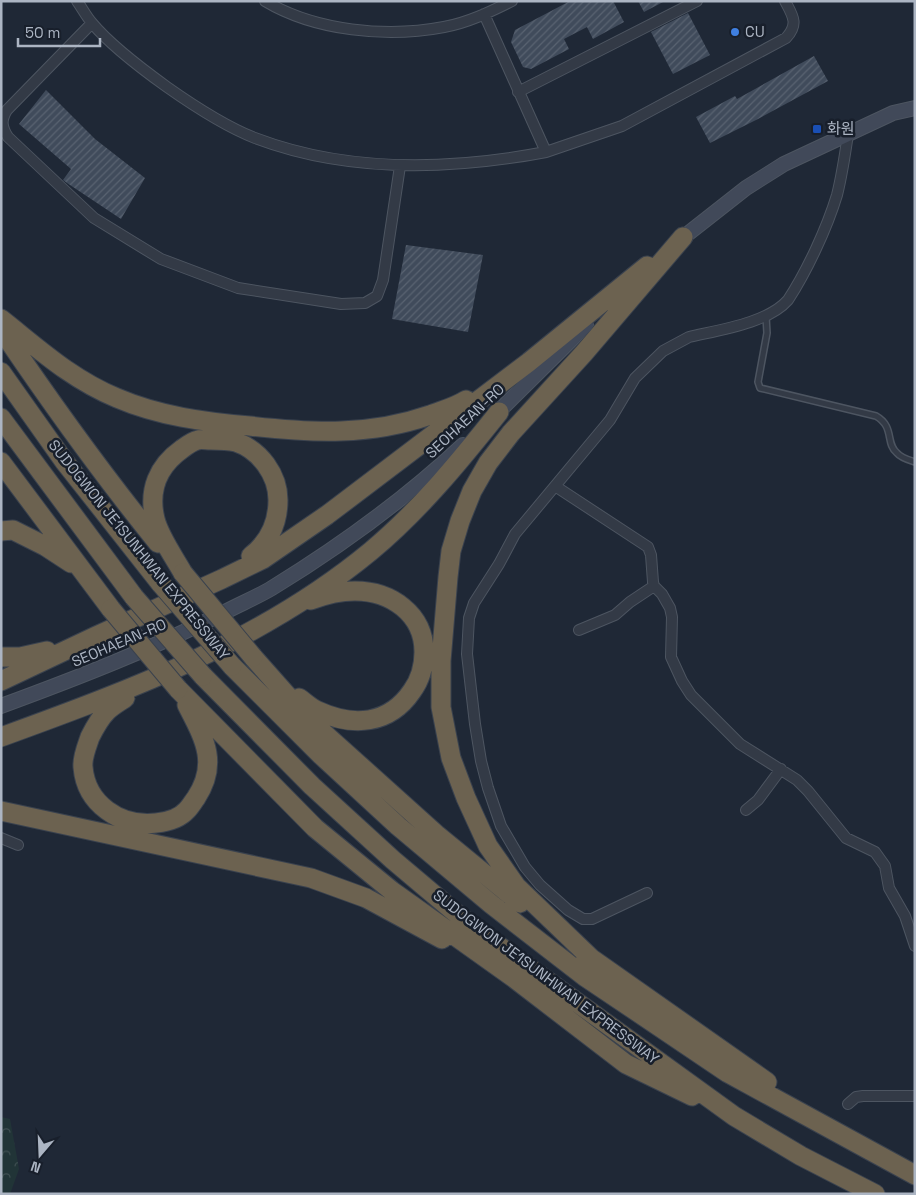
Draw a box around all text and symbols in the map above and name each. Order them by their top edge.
scale bar [18,15,100,47]
place label: CU [745,22,765,41]
text: 50 m [25,23,60,42]
marker: CU [729,26,741,38]
place label: 화원 [827,119,855,138]
marker: 화원 [811,123,823,135]
street label: SEOHAEAN-RO [421,379,508,462]
street label: SUDOGWON JE1SUNHWAN EXPRESSWAY [45,436,234,664]
street label: SEOHAEAN-RO [69,614,169,671]
street label: SUDOGWON JE1SUNHWAN EXPRESSWAY [430,885,663,1068]
north arrow [15,1130,65,1180]
text: N [28,1157,43,1177]

